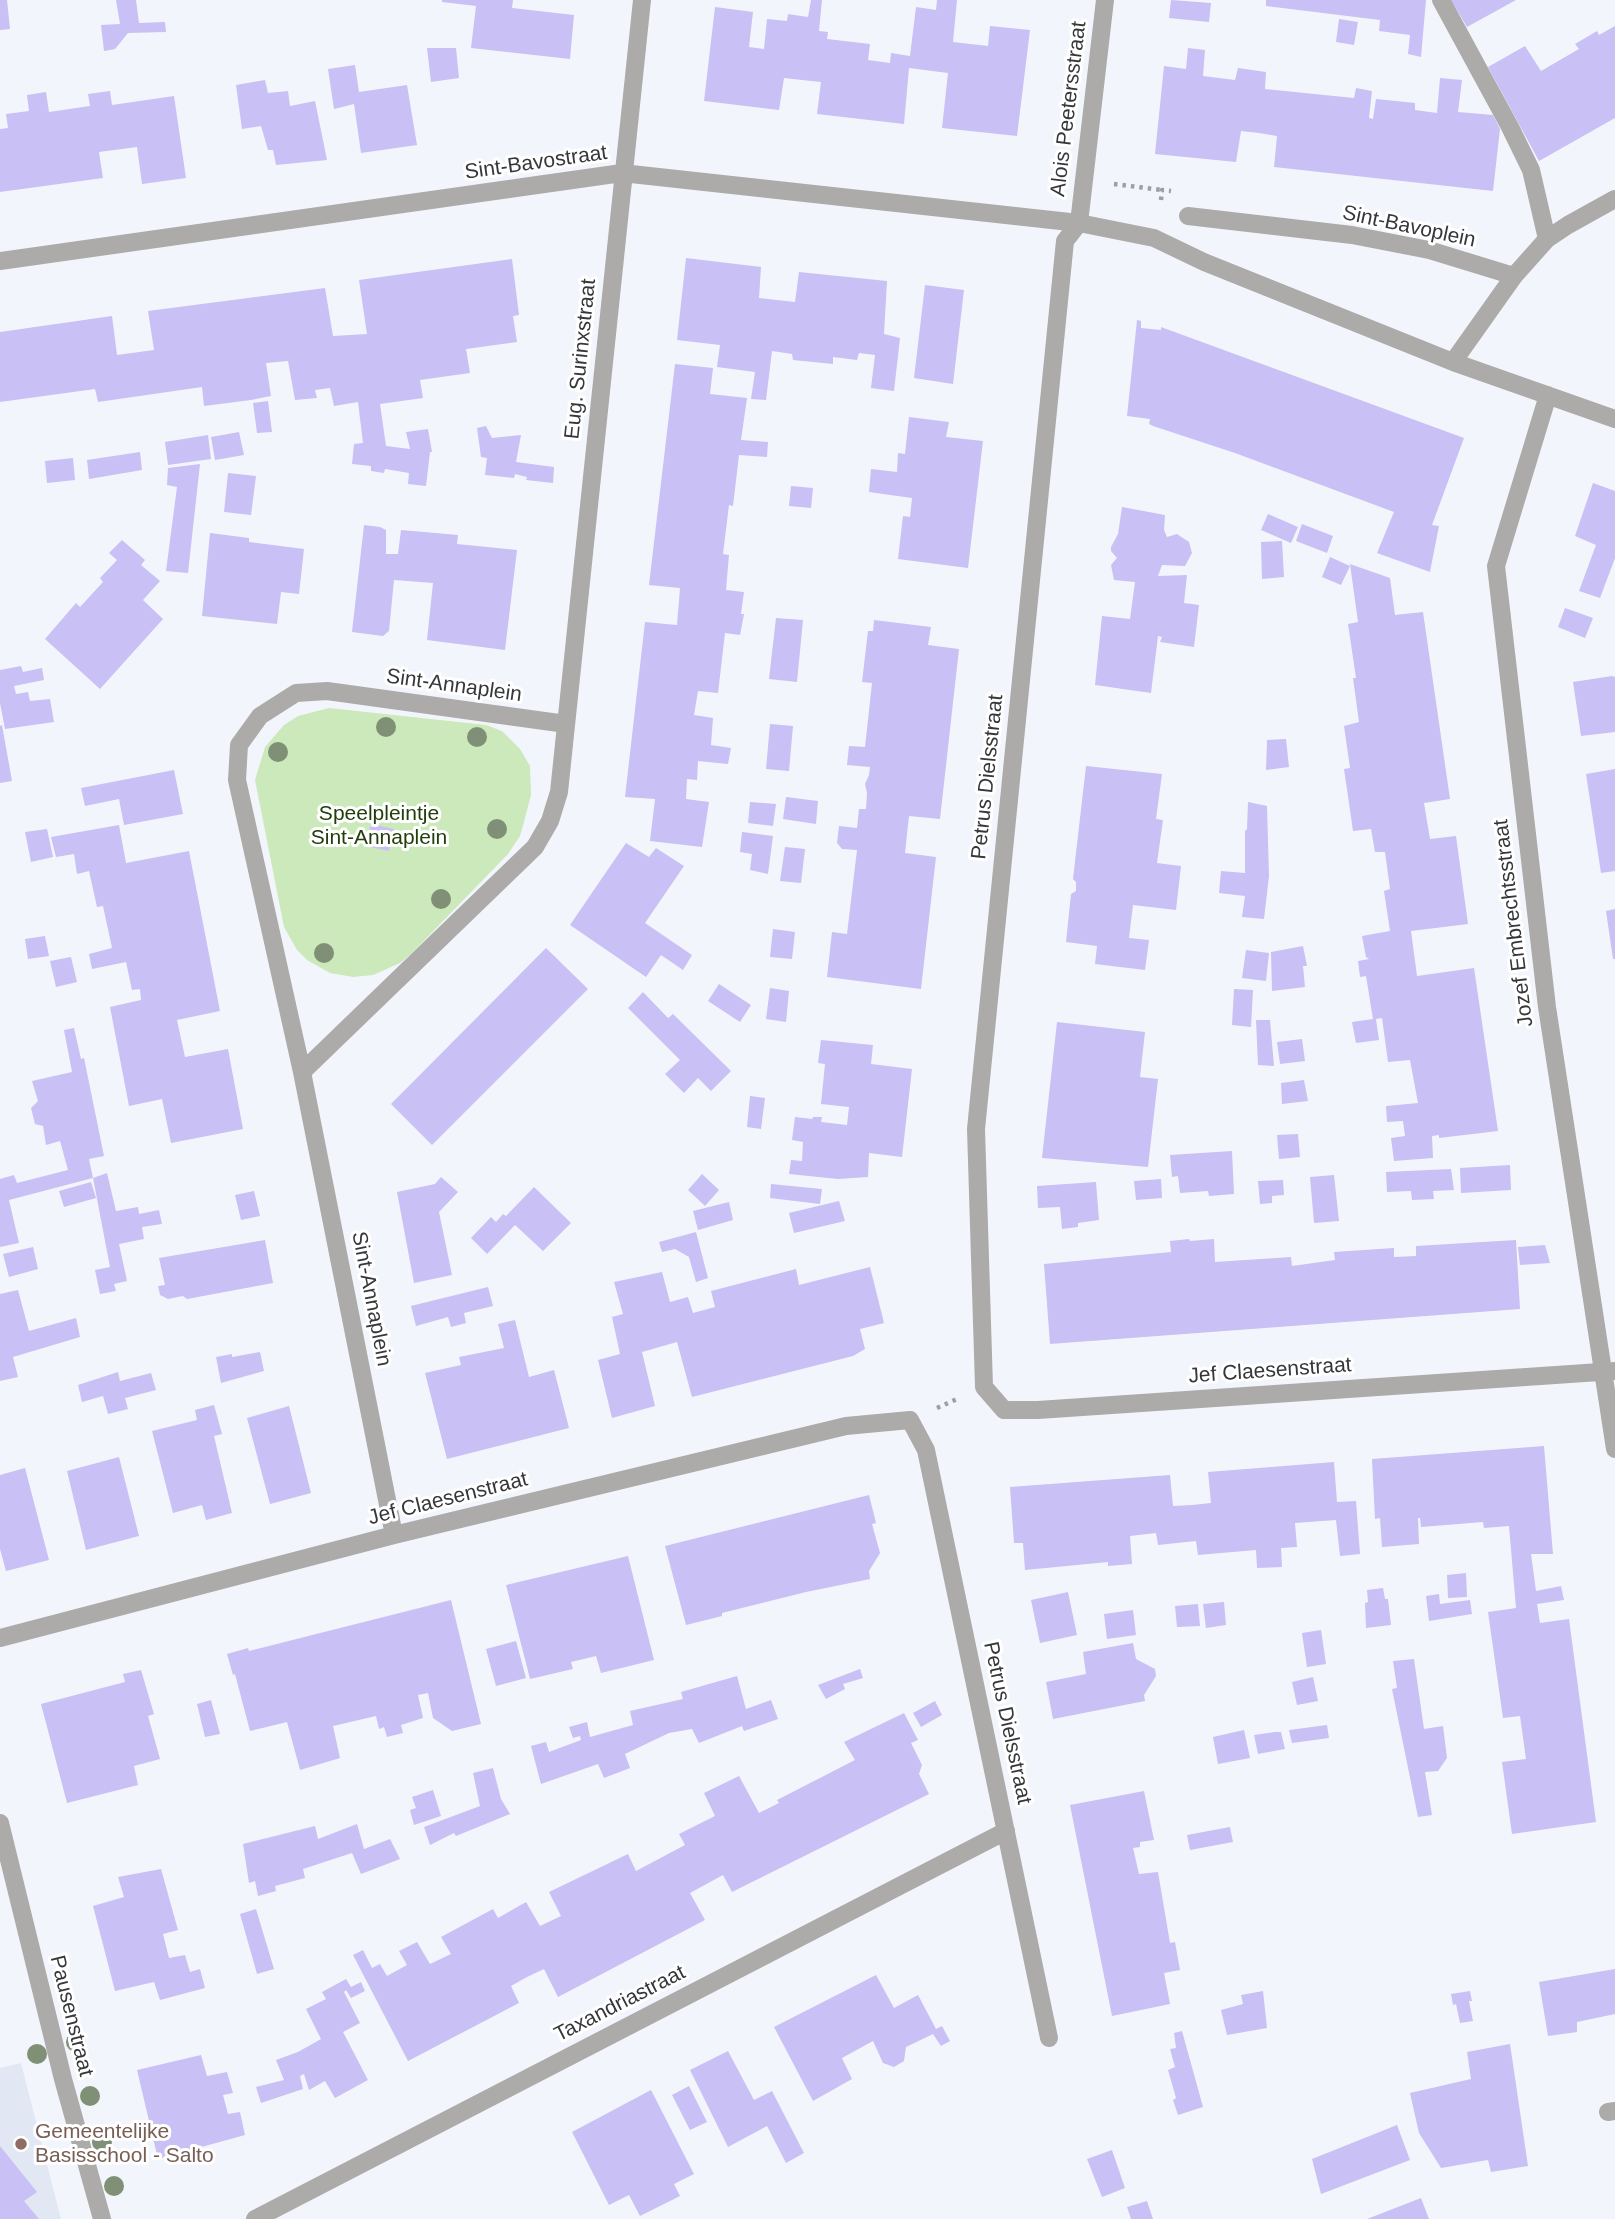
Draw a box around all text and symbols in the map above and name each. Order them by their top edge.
street label: Alois Peetersstraat [1046,20,1092,198]
street label: Sint-Bavostraat [463,141,609,185]
street label: Sint-Bavoplein [1340,201,1478,253]
street label: Eug. Surinxstraat [560,278,602,440]
street label: Sint-Annaplein [385,664,523,708]
street label: Petrus Dielsstraat [967,693,1009,861]
park label: Speelpleintje Sint-Annaplein [311,801,447,851]
street label: Jozef Embrechtsstraat [1489,818,1539,1028]
street label: Sint-Annaplein [346,1230,396,1368]
street label: Jef Claesenstraat [1188,1353,1352,1389]
street label: Jef Claesenstraat [366,1467,530,1531]
street label: Petrus Dielsstraat [977,1639,1037,1807]
street label: Pausenstraat [44,1953,98,2079]
street label: Taxandriastraat [550,1960,690,2048]
place label: Gemeentelijke Basisschool - Salto [35,2119,214,2169]
marker: Gemeentelijke Basisschool - Salto [13,2136,29,2152]

